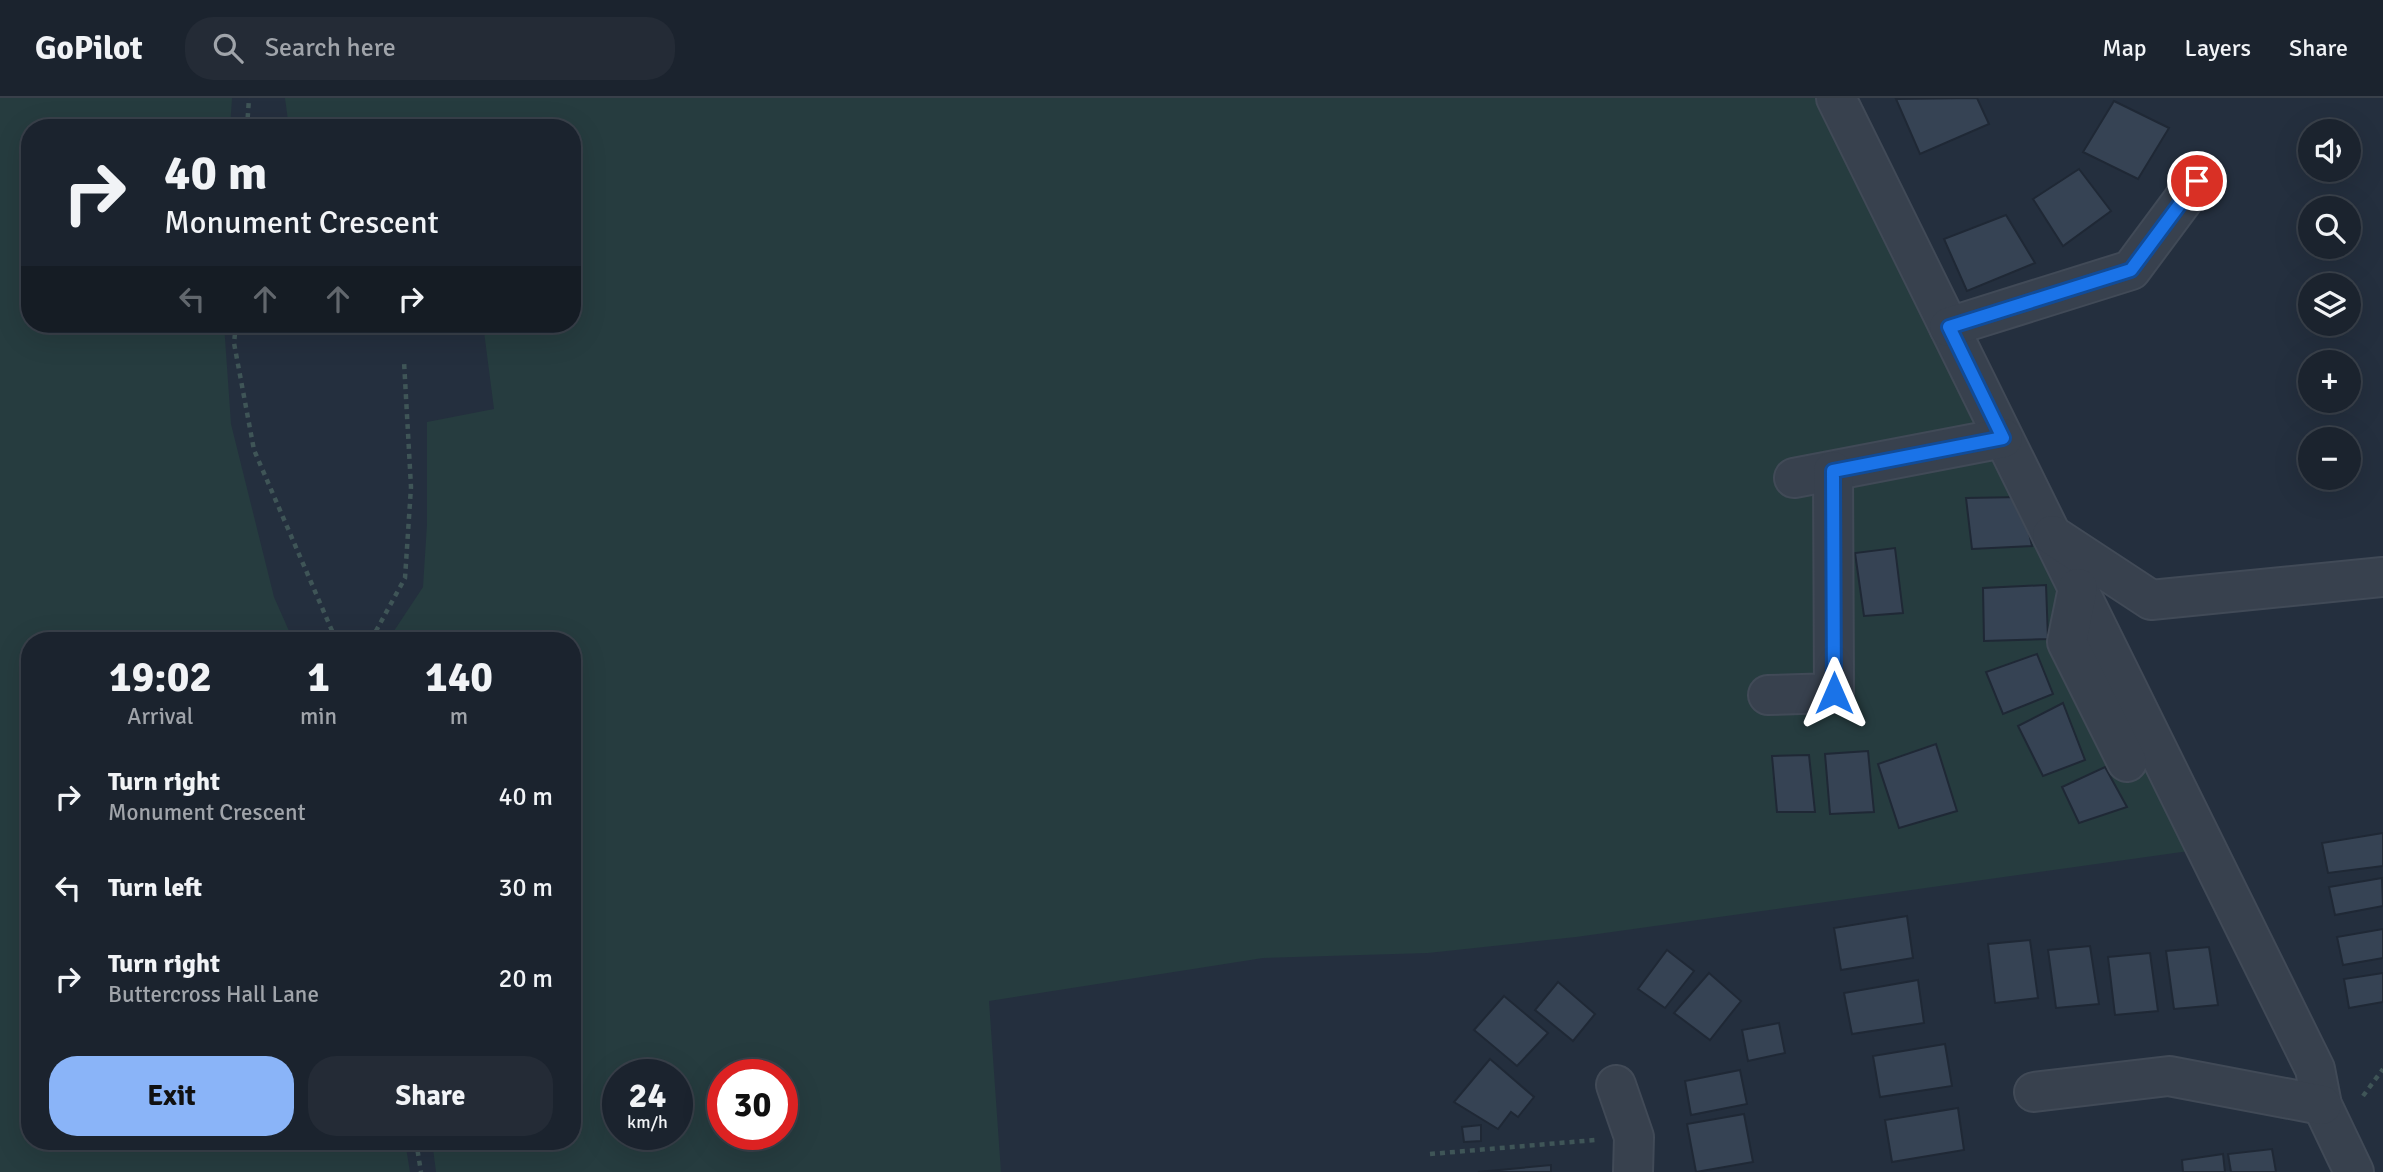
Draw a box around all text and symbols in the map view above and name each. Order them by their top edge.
search box [185,17,675,80]
text: GoPilot [35,28,143,69]
icon: search [209,29,247,67]
text: Search here [265,32,396,64]
text: Map [2102,33,2147,63]
text: Layers [2185,33,2251,63]
text: Share [2289,33,2348,63]
map controls [2298,119,2361,490]
button: sound [2298,119,2361,182]
text: 40 m [164,143,267,203]
icon: right [49,147,140,238]
pin [2167,151,2227,211]
icon: arrive [2178,162,2216,200]
button: search [2298,196,2361,259]
text: Monument Crescent [164,203,439,242]
button: layers [2298,273,2361,336]
icon: left [173,280,211,318]
icon: ahead [246,280,284,318]
icon: ahead [319,280,357,318]
icon: right [392,280,430,318]
button: + [2298,350,2361,413]
button: − [2298,427,2361,490]
text: 19:02 [109,652,212,703]
text: 1 [307,652,330,703]
text: 140 [425,652,493,703]
position arrow [1797,656,1871,730]
text: Arrival [127,702,194,731]
text: min [300,702,337,731]
text: m [450,702,468,731]
text: Turn right [108,766,220,798]
icon: right [49,778,87,816]
text: 40 m [498,781,553,813]
text: Monument Crescent [108,798,306,827]
icon: left [49,869,87,907]
text: Turn left [108,872,202,904]
text: 30 m [498,872,553,904]
text: Turn right [108,948,220,980]
icon: right [49,960,87,998]
text: 20 m [498,963,553,995]
text: Buttercross Hall Lane [108,980,319,1009]
button: Exit [49,1056,294,1136]
button: Share [308,1056,553,1136]
speed limit sign: 30 [707,1059,798,1150]
text: 24 [629,1074,666,1117]
text: km/h [627,1111,668,1133]

